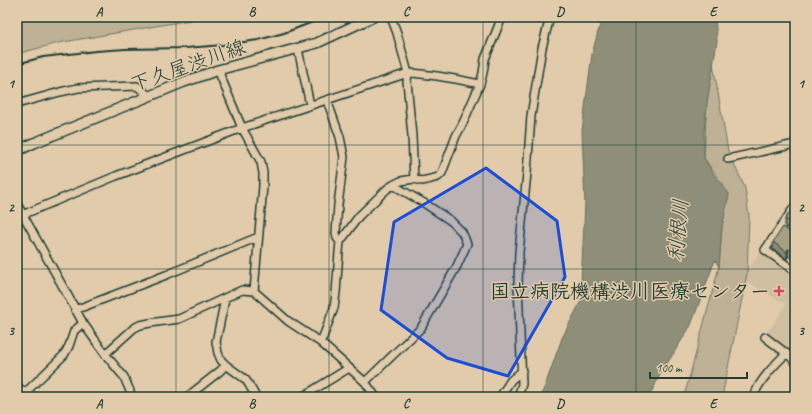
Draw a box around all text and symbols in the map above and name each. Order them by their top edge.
text: A [96,4,104,20]
text: B [249,4,257,20]
text: C [403,4,411,20]
text: D [556,4,565,20]
text: E [710,4,719,20]
street label: 下久屋渋川線 [127,34,249,97]
text: 1 [8,76,16,92]
text: 1 [798,76,806,92]
water label: 利根川 [662,197,694,263]
text: 2 [8,200,15,216]
text: 2 [798,200,805,216]
place label: 国立病院機構渋川医療センター [490,279,770,304]
marker: 国立病院機構渋川医療センター [773,285,785,297]
text: 3 [8,323,15,339]
text: 3 [798,323,805,339]
scale bar [650,354,747,380]
text: 100 m [656,360,683,376]
text: A [96,396,104,412]
text: B [249,396,257,412]
text: C [403,396,411,412]
text: D [556,396,565,412]
text: E [710,396,719,412]

